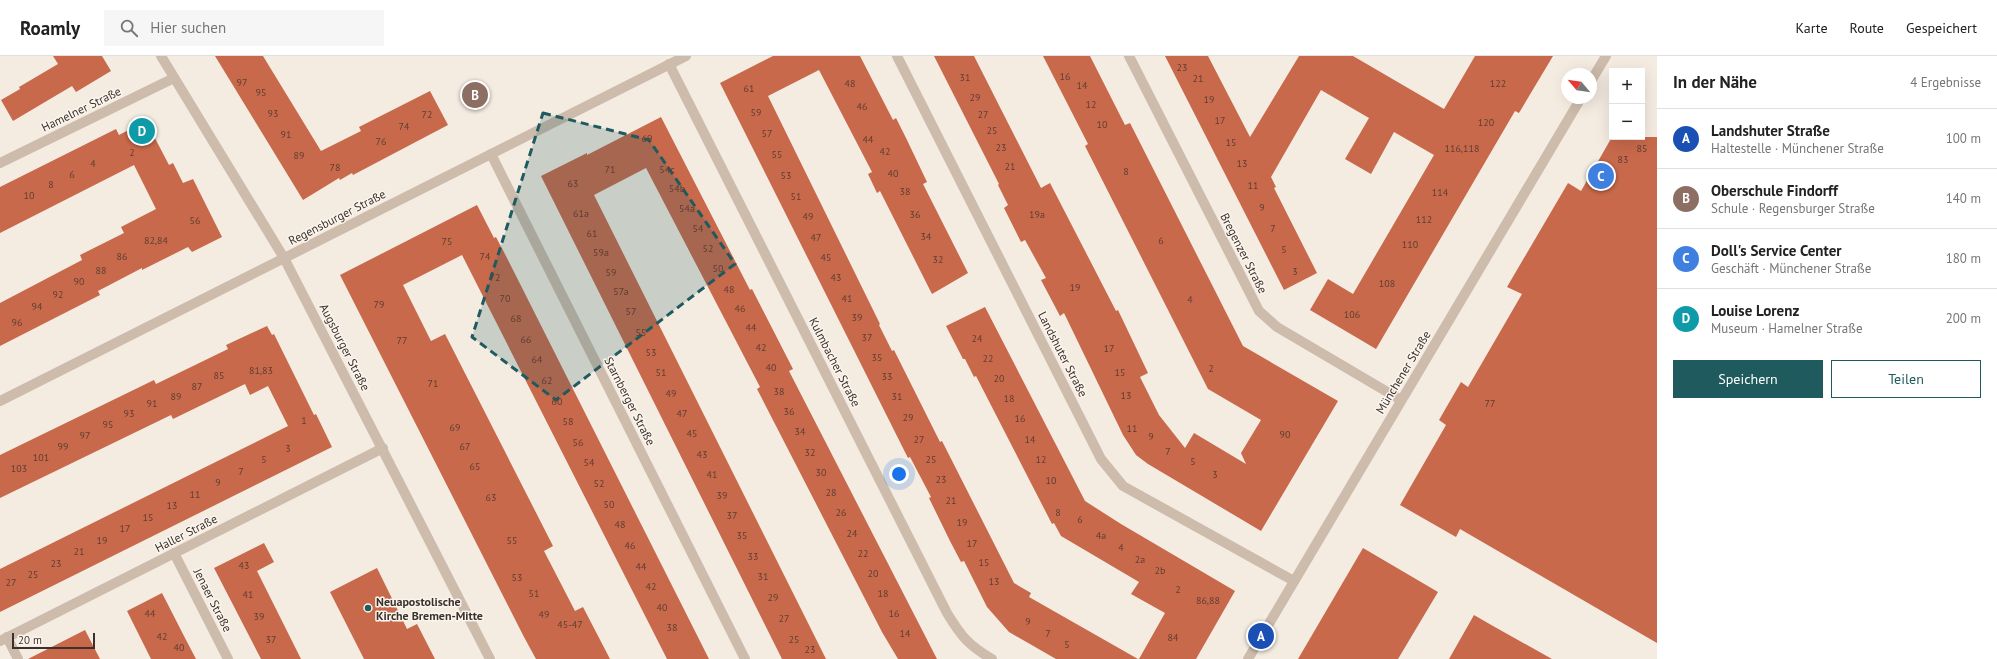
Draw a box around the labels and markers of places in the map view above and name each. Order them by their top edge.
pin: B [462,80,488,110]
pin: D [129,116,155,146]
pin: C [1588,161,1614,191]
place label: Neuapostolische Kirche Bremen-Mitte [376,594,483,623]
marker: Neuapostolische Kirche Bremen-Mitte [363,603,373,613]
pin: A [1248,621,1274,651]

